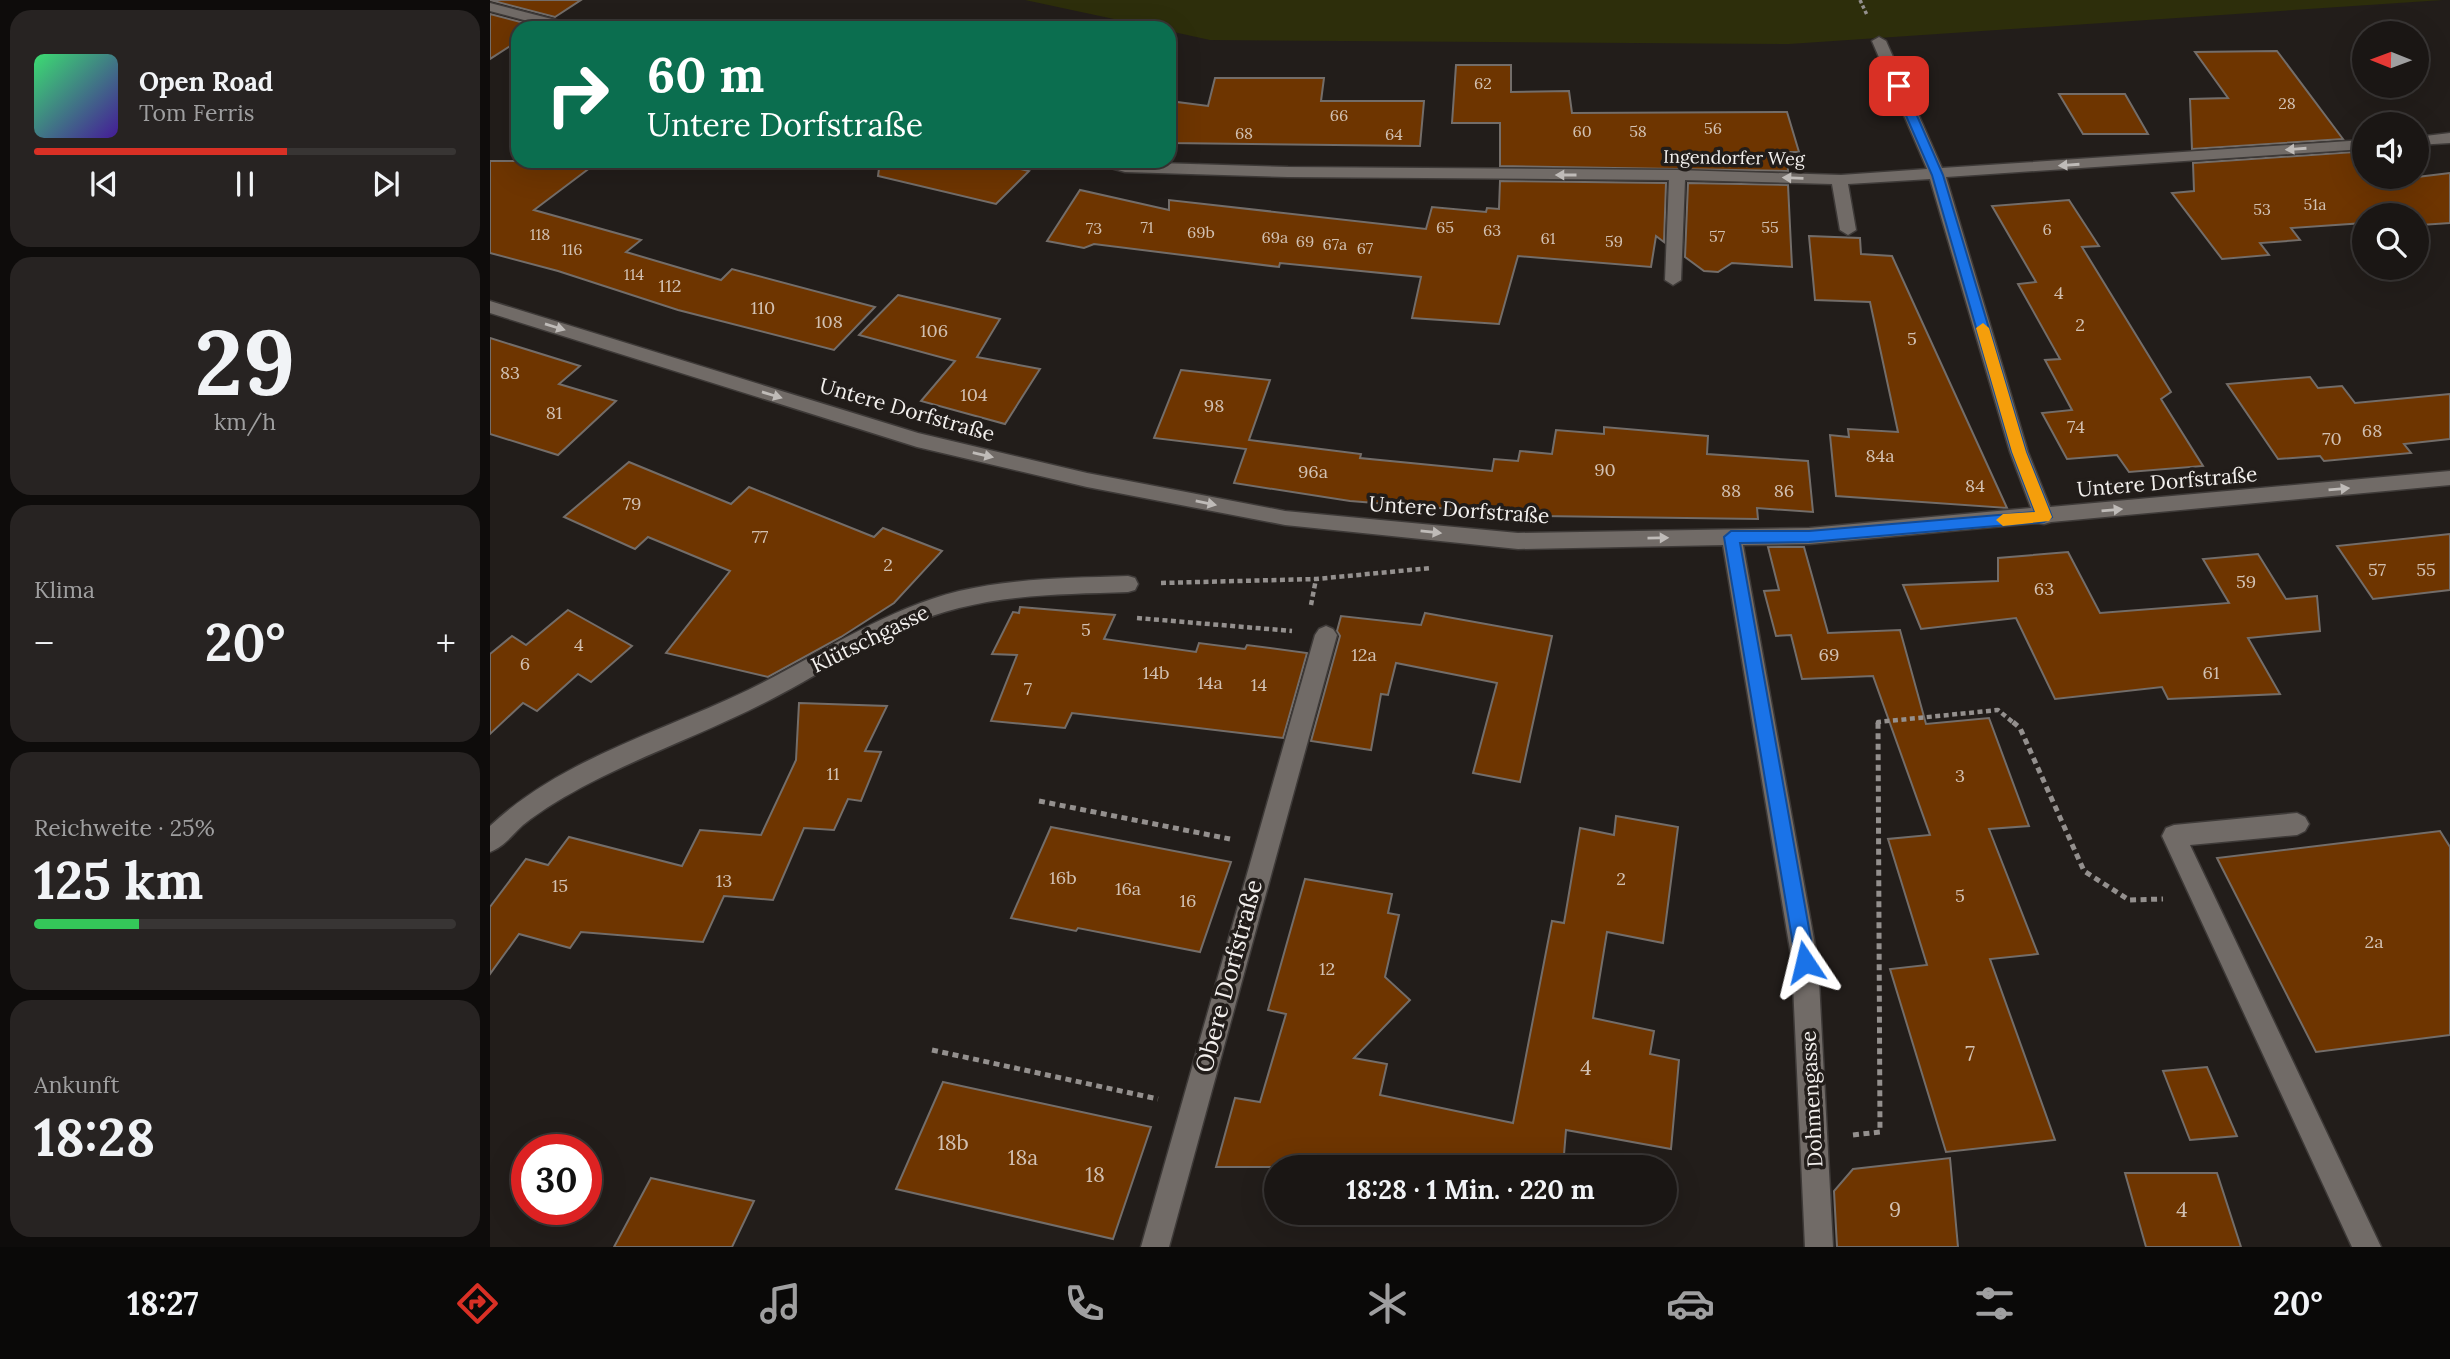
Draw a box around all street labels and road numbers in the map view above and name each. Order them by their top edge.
street label: Ingendorfer Weg [1663,145,1806,170]
street label: Untere Dorfstraße [816,372,998,447]
street label: Untere Dorfstraße [2076,460,2258,503]
street label: Untere Dorfstraße [1368,490,1550,529]
street label: Klütschgasse [807,598,933,679]
street label: Obere Dorfstraße [1188,876,1269,1076]
street label: Dohmengasse [1794,1030,1829,1168]

